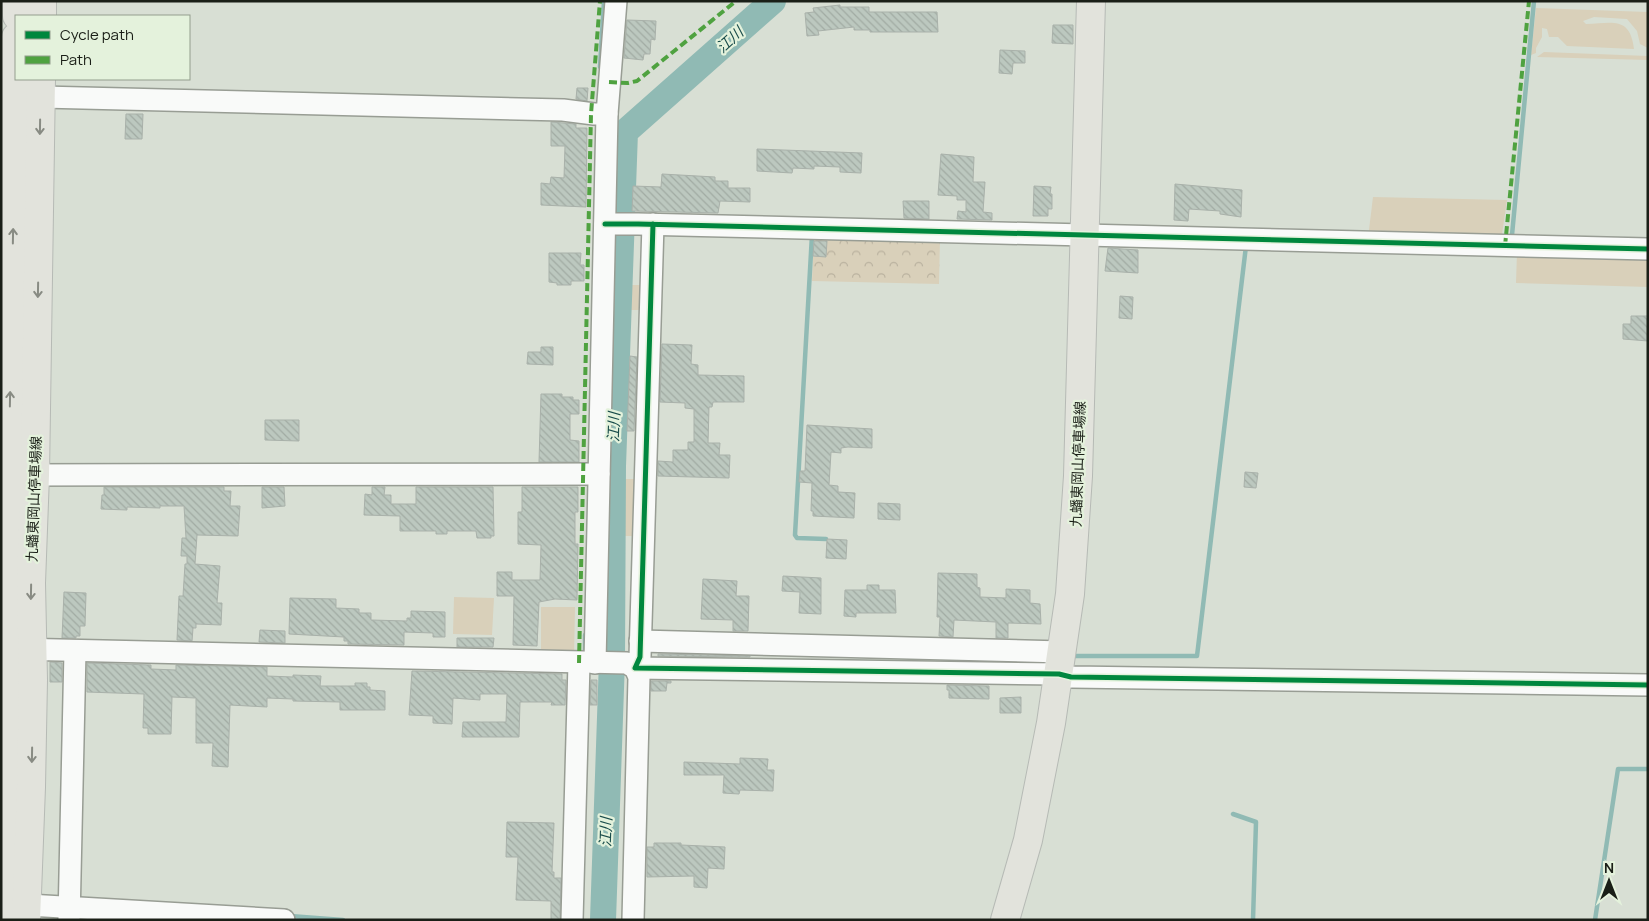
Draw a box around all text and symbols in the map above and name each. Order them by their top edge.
legend [15,15,190,80]
water label: 江川 [711,20,749,57]
text: Cycle path [60,24,134,45]
text: Path [60,49,92,70]
one-way arrow [35,119,45,135]
one-way arrow [8,228,18,244]
one-way arrow [33,282,43,298]
one-way arrow [5,391,15,407]
street label: 九蟠東岡山停車場線 [1066,401,1089,527]
water label: 江川 [602,410,625,442]
street label: 九蟠東岡山停車場線 [22,436,45,562]
one-way arrow [26,584,36,600]
one-way arrow [27,746,37,763]
water label: 江川 [594,815,617,847]
north arrow [1584,856,1634,906]
text: N [1604,858,1614,877]

